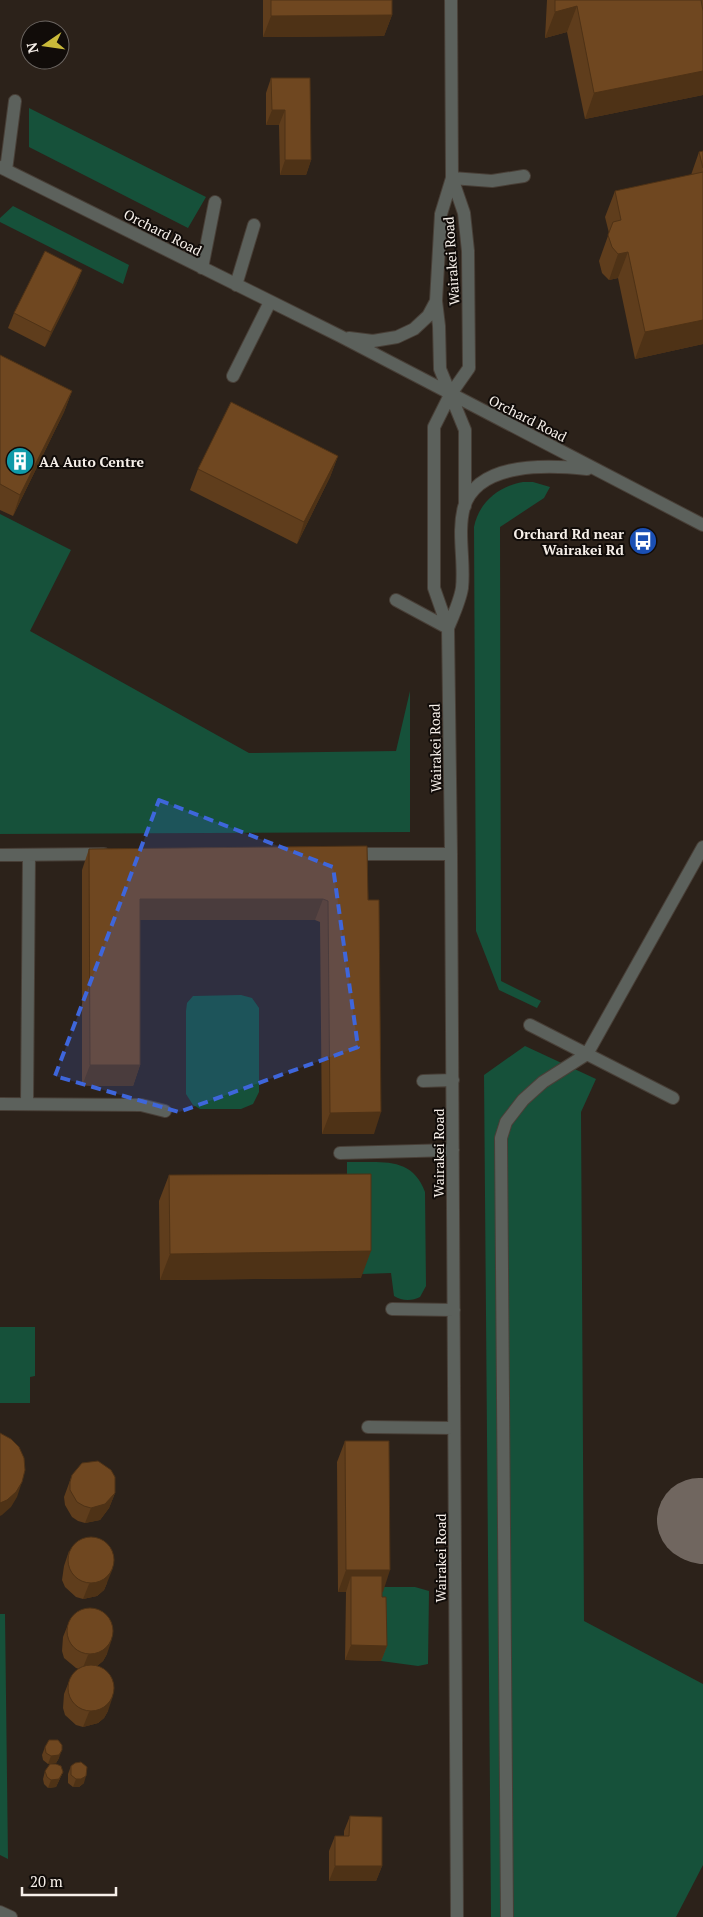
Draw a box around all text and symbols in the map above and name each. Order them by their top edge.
north arrow [20,20,70,70]
text: N [21,40,42,55]
street label: Orchard Road [121,204,206,260]
street label: Wairakei Road [438,216,464,306]
street label: Orchard Road [486,390,571,446]
building icon: AA Auto Centre [5,446,35,476]
place label: AA Auto Centre [39,452,144,471]
place label: Orchard Rd near Wairakei Rd [513,524,625,559]
bus stop icon: Orchard Rd near Wairakei Rd [628,526,658,556]
street label: Wairakei Road [425,703,445,793]
street label: Wairakei Road [429,1108,448,1197]
street label: Wairakei Road [431,1513,450,1602]
scale bar [22,1864,116,1896]
text: 20 m [30,1871,63,1891]

